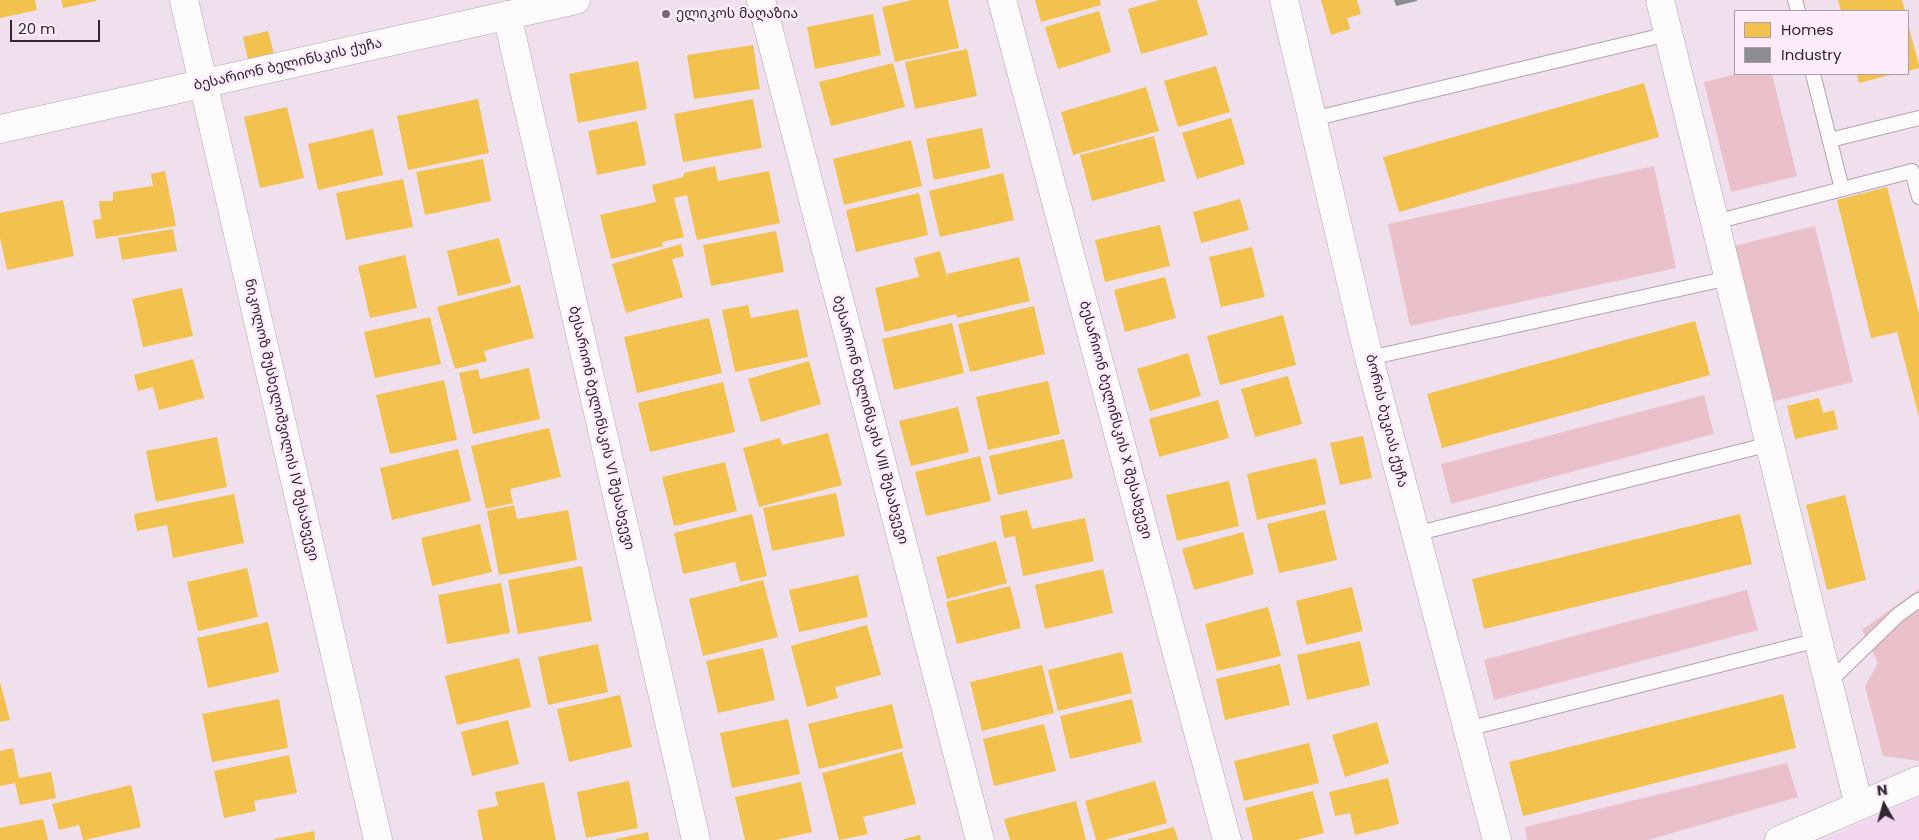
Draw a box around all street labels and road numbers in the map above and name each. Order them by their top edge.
street label: ბესარიონ ბელინსკის ქუჩა [192,35,384,95]
street label: ნიკოლოზ მუსხელიშვილის IV შესახვევი [240,277,322,563]
street label: ბესარიონ ბელინსკის VIII შესახვევი [829,294,911,546]
street label: ბესარიონ ბელინსკის X შესახვევი [1075,299,1155,541]
street label: ბესარიონ ბელინსკის VI შესახვევი [565,304,637,552]
street label: ბორის ბუკიას ქუჩა [1361,353,1411,489]

